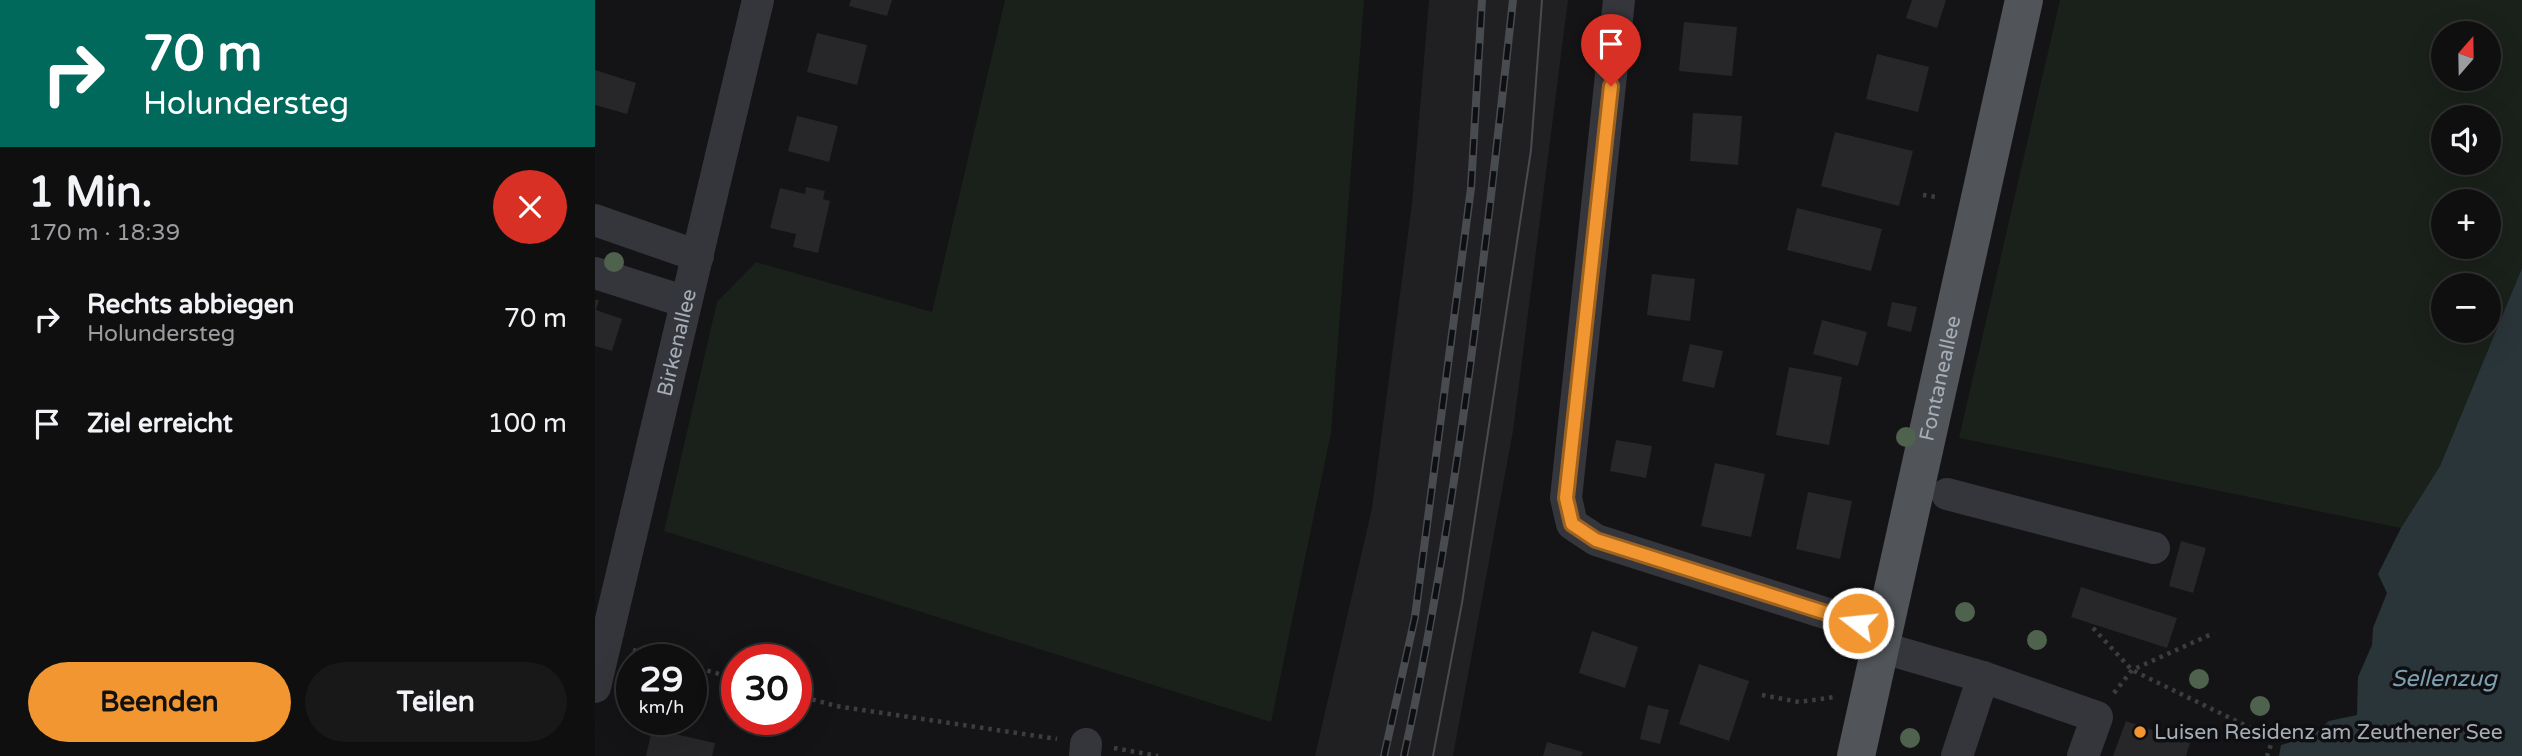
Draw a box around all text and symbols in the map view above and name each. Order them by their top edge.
pin [1581,14,1641,86]
north arrow [2431,21,2501,91]
map controls [2431,21,2501,343]
text: 70 m [143,25,262,84]
icon: arrive [1592,25,1630,63]
icon: right [28,28,119,119]
text: Holundersteg [143,85,349,123]
button: sound [2431,105,2501,175]
text: 1 Min. [28,167,152,218]
button: close [493,170,567,244]
button: + [2431,189,2501,259]
text: 170 m · 18:39 [28,219,180,247]
button: − [2431,273,2501,343]
street label: Birkenallee [652,286,702,399]
text: Rechts abbiegen [87,289,294,320]
icon: right [28,300,66,338]
text: 70 m [504,303,567,334]
street label: Fontaneallee [1914,313,1967,443]
text: Holundersteg [87,320,235,348]
icon: arrive [28,405,66,443]
text: Ziel erreicht [87,408,233,439]
text: 100 m [487,408,567,439]
position arrow [1821,586,1895,660]
speed limit sign: 30 [721,644,812,735]
text: 29 [640,659,683,701]
button: Beenden [28,662,291,742]
button: Teilen [305,662,567,742]
water label: Sellenzug [2391,665,2498,693]
text: km/h [639,696,684,718]
place label: Luisen Residenz am Zeuthener See [2154,720,2503,745]
marker: Luisen Residenz am Zeuthener See [2132,724,2148,740]

